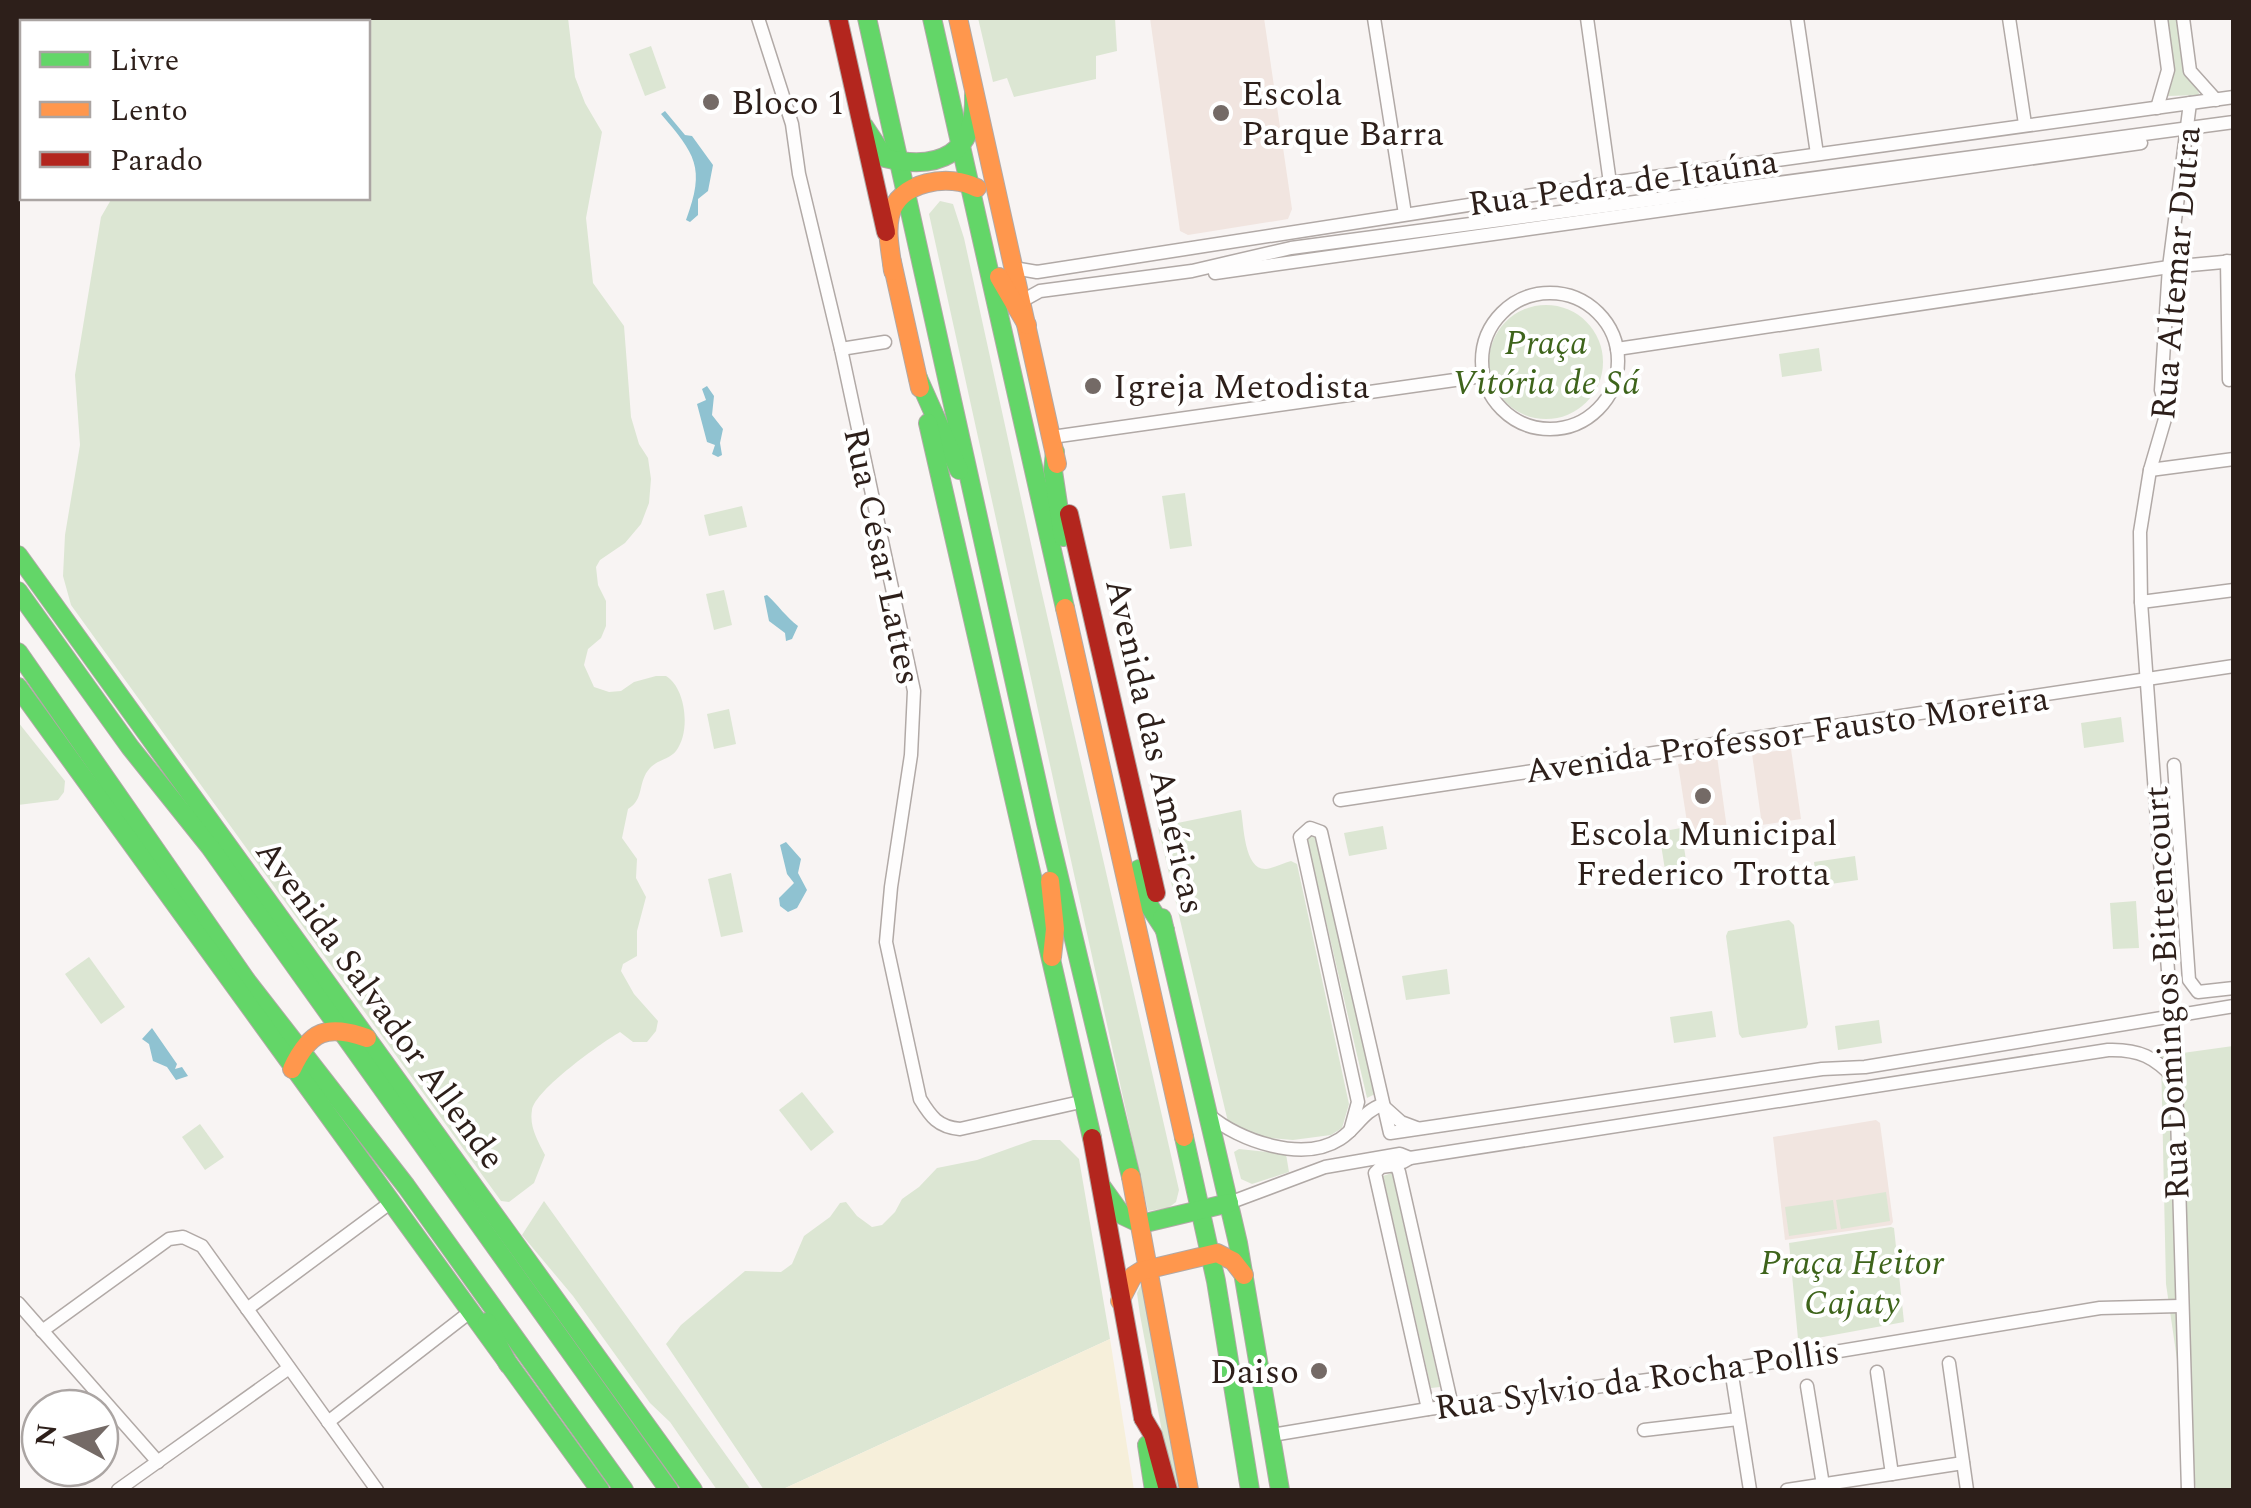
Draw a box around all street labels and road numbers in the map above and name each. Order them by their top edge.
street label: Rua Altemar Dutra [2137,124,2216,422]
street label: Rua Pedra de Itaúna [1465,136,1782,231]
street label: Rua César Lattes [828,423,935,690]
street label: Avenida das Américas [1090,573,1219,919]
street label: Avenida Professor Fausto Moreira [1522,672,2052,798]
street label: Rua Domingos Bittencourt [2130,784,2205,1201]
street label: Avenida Salvador Allende [242,829,518,1181]
street label: Rua Sylvio da Rocha Pollis [1431,1326,1843,1435]

